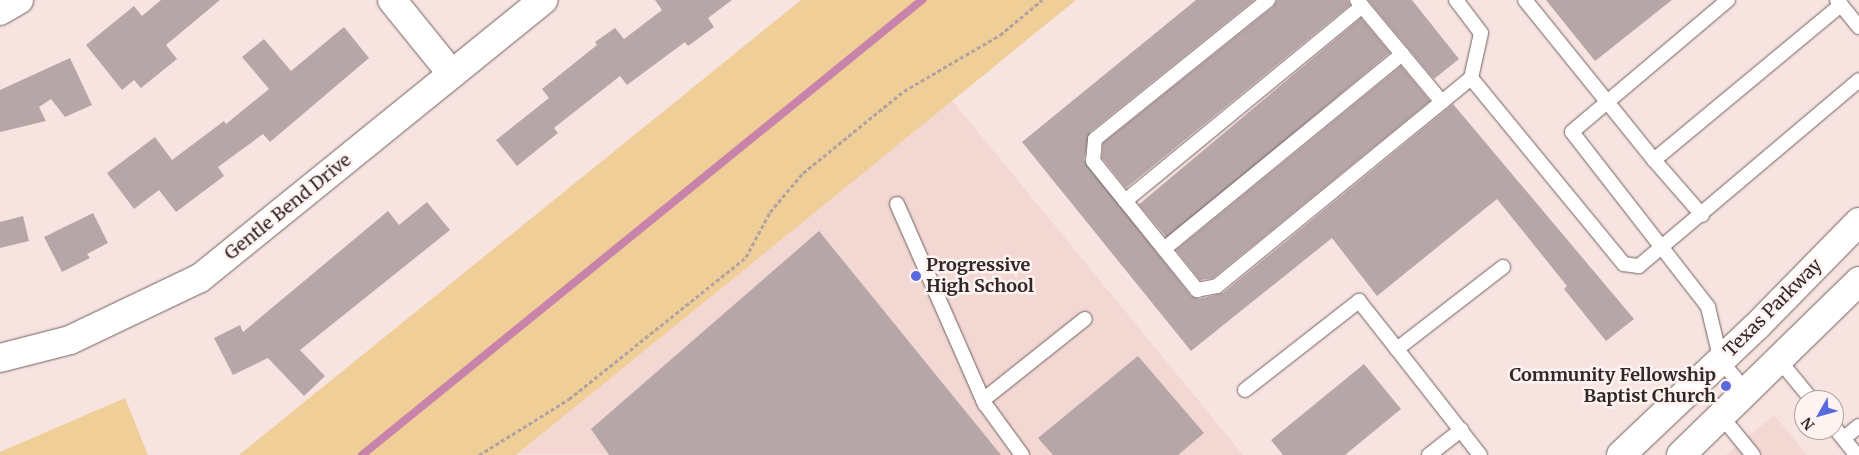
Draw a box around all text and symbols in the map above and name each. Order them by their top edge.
street label: Gentle Bend Drive [220,149,356,265]
street label: Texas Parkway [1719,254,1827,362]
place label: Progressive High School [926,255,1034,298]
marker: Progressive High School [910,270,922,282]
place label: Community Fellowship Baptist Church [1509,365,1716,408]
marker: Community Fellowship Baptist Church [1720,380,1732,392]
north arrow [1794,390,1844,440]
text: N [1797,414,1818,434]

